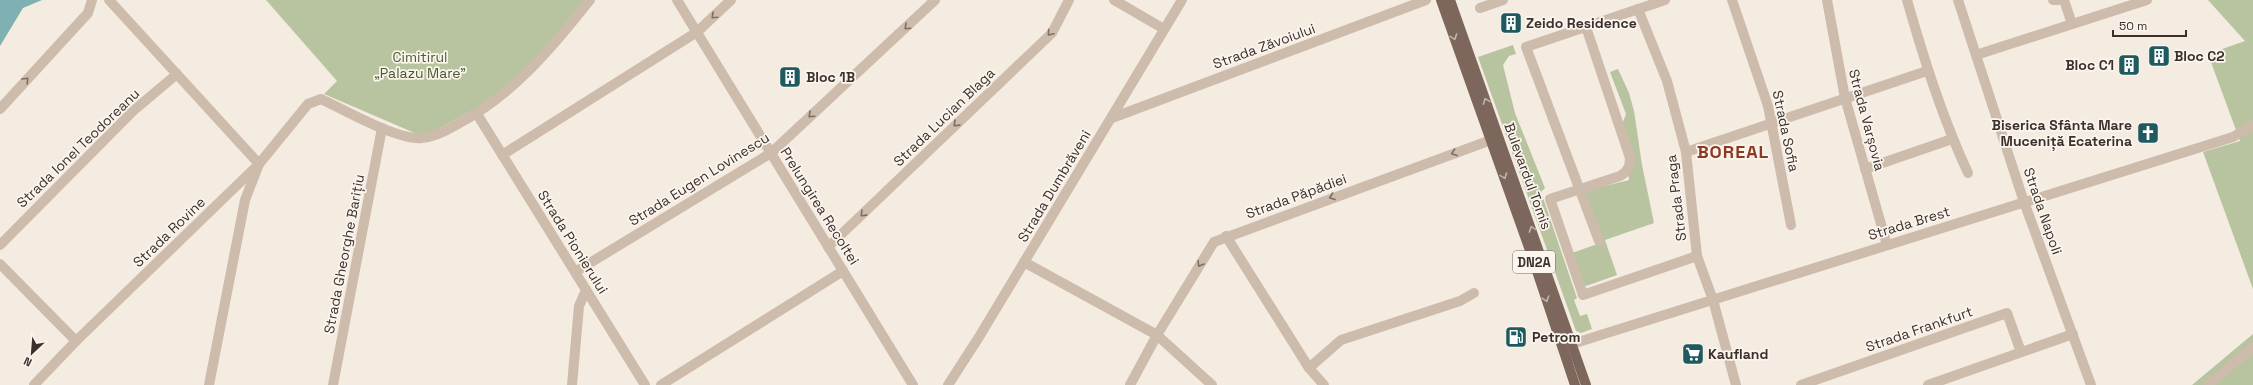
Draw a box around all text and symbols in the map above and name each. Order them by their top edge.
building icon: Zeido Residence [1498,10,1524,36]
one-way arrow [711,11,719,19]
scale bar [2113,12,2186,38]
place label: Zeido Residence [1526,14,1637,32]
text: 50 m [2119,18,2147,34]
street label: Strada Zăvoiului [1210,19,1318,73]
one-way arrow [904,22,911,29]
one-way arrow [1047,29,1054,36]
one-way arrow [1449,33,1458,40]
building icon: Bloc C2 [2146,43,2172,69]
place label: Bloc C2 [2174,47,2225,65]
park label: Cimitirul „Palazu Mare” [374,48,466,82]
building icon: Bloc C1 [2116,52,2142,78]
place label: Bloc C1 [2065,56,2114,74]
building icon: Bloc 1B [777,64,803,90]
street label: Strada Lucian Blaga [889,64,999,170]
street label: Strada Varșovia [1845,67,1889,173]
place label: Bloc 1B [806,68,855,86]
one-way arrow [22,77,29,85]
street label: Strada Ionel Teodoreanu [13,85,143,211]
street label: Strada Sofia [1769,89,1803,173]
one-way arrow [1483,98,1491,105]
one-way arrow [809,110,816,117]
place label: Biserica Sfânta Mare Muceniță Ecaterina [1992,116,2132,151]
one-way arrow [953,119,961,127]
street label: Bulevardul Tomis [1500,120,1556,232]
church icon: Biserica Sfânta Mare Muceniță Ecaterina [2135,120,2161,146]
street label: Strada Dumbrăveni [1013,127,1095,245]
street label: Strada Eugen Lovinescu [625,128,773,230]
district label: BOREAL [1697,140,1769,163]
street label: Prelungirea Recoltei [777,144,863,268]
one-way arrow [1450,148,1457,157]
street label: Strada Praga [1662,154,1690,242]
street label: Strada Napoli [2020,165,2066,257]
street label: Strada Păpădiei [1243,169,1349,223]
street label: Strada Gheorghe Barițiu [320,173,368,335]
one-way arrow [1499,173,1507,180]
street label: Strada Pionierului [534,187,612,297]
street label: Strada Rovine [129,193,209,271]
one-way arrow [1328,193,1335,201]
street label: Strada Brest [1866,202,1952,244]
one-way arrow [860,209,867,216]
one-way arrow [1528,225,1537,232]
road number: DN2A [1513,251,1555,273]
one-way arrow [1198,260,1205,267]
one-way arrow [1541,296,1550,303]
street label: Strada Frankfurt [1863,302,1975,356]
fuel station icon: Petrom [1503,324,1529,350]
place label: Petrom [1532,328,1580,346]
north arrow [12,333,52,373]
supermarket icon: Kaufland [1680,341,1706,367]
place label: Kaufland [1708,345,1768,363]
text: N [21,354,34,370]

